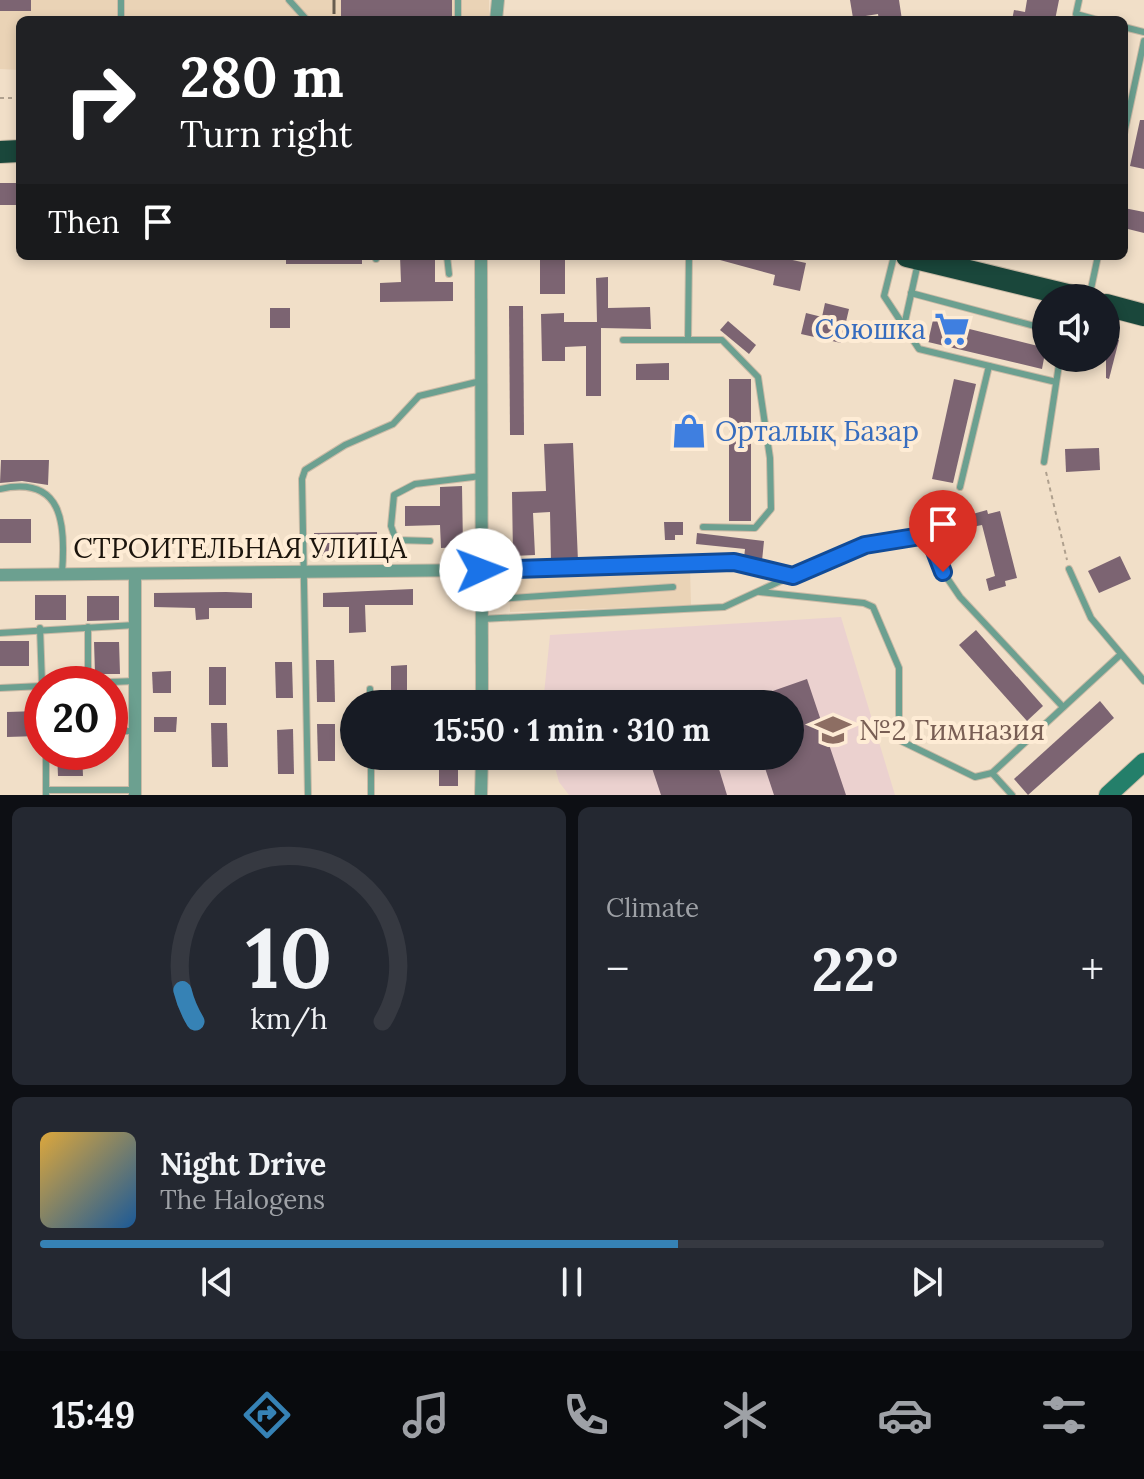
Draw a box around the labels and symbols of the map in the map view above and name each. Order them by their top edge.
supermarket icon: Союшка [933,310,971,348]
place label: Союшка [815,311,926,347]
shop icon: Орталық Базар [670,412,708,450]
place label: Орталық Базар [715,413,919,449]
pin [909,490,977,572]
position arrow [439,528,523,612]
street label: СТРОИТЕЛЬНАЯ УЛИЦА [73,530,407,566]
speed limit sign: 20 [24,666,128,770]
school or university icon: №2 Гимназия [814,711,852,749]
place label: №2 Гимназия [859,712,1045,748]

